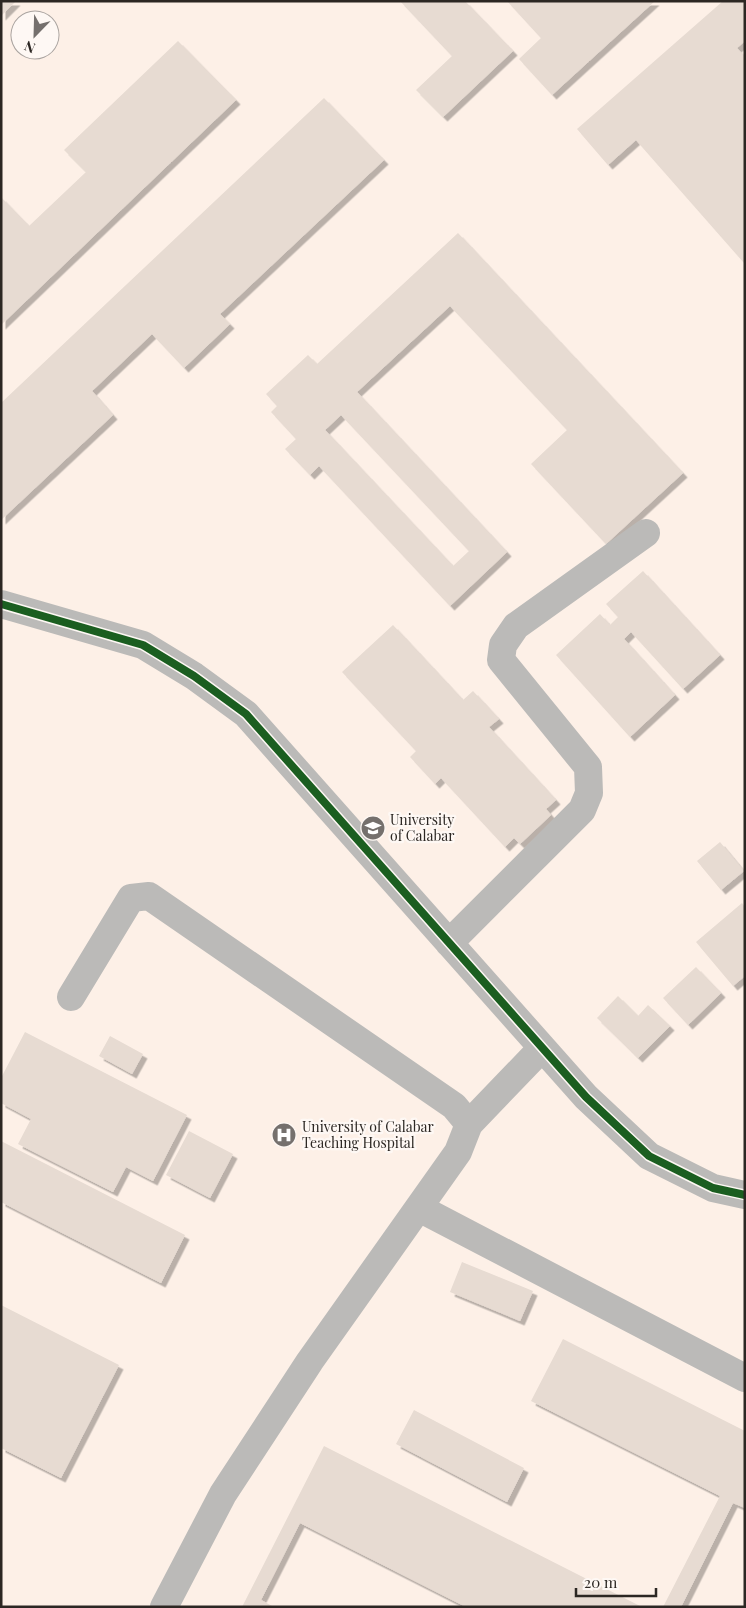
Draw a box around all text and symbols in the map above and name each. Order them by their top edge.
north arrow [10,10,60,60]
text: N [21,37,38,58]
place label: University of Calabar [390,810,455,845]
school or university icon: University of Calabar [360,815,386,841]
place label: University of Calabar Teaching Hospital [302,1117,435,1152]
hospital icon: University of Calabar Teaching Hospital [271,1122,297,1148]
scale bar [576,1566,656,1598]
text: 20 m [584,1572,618,1592]

